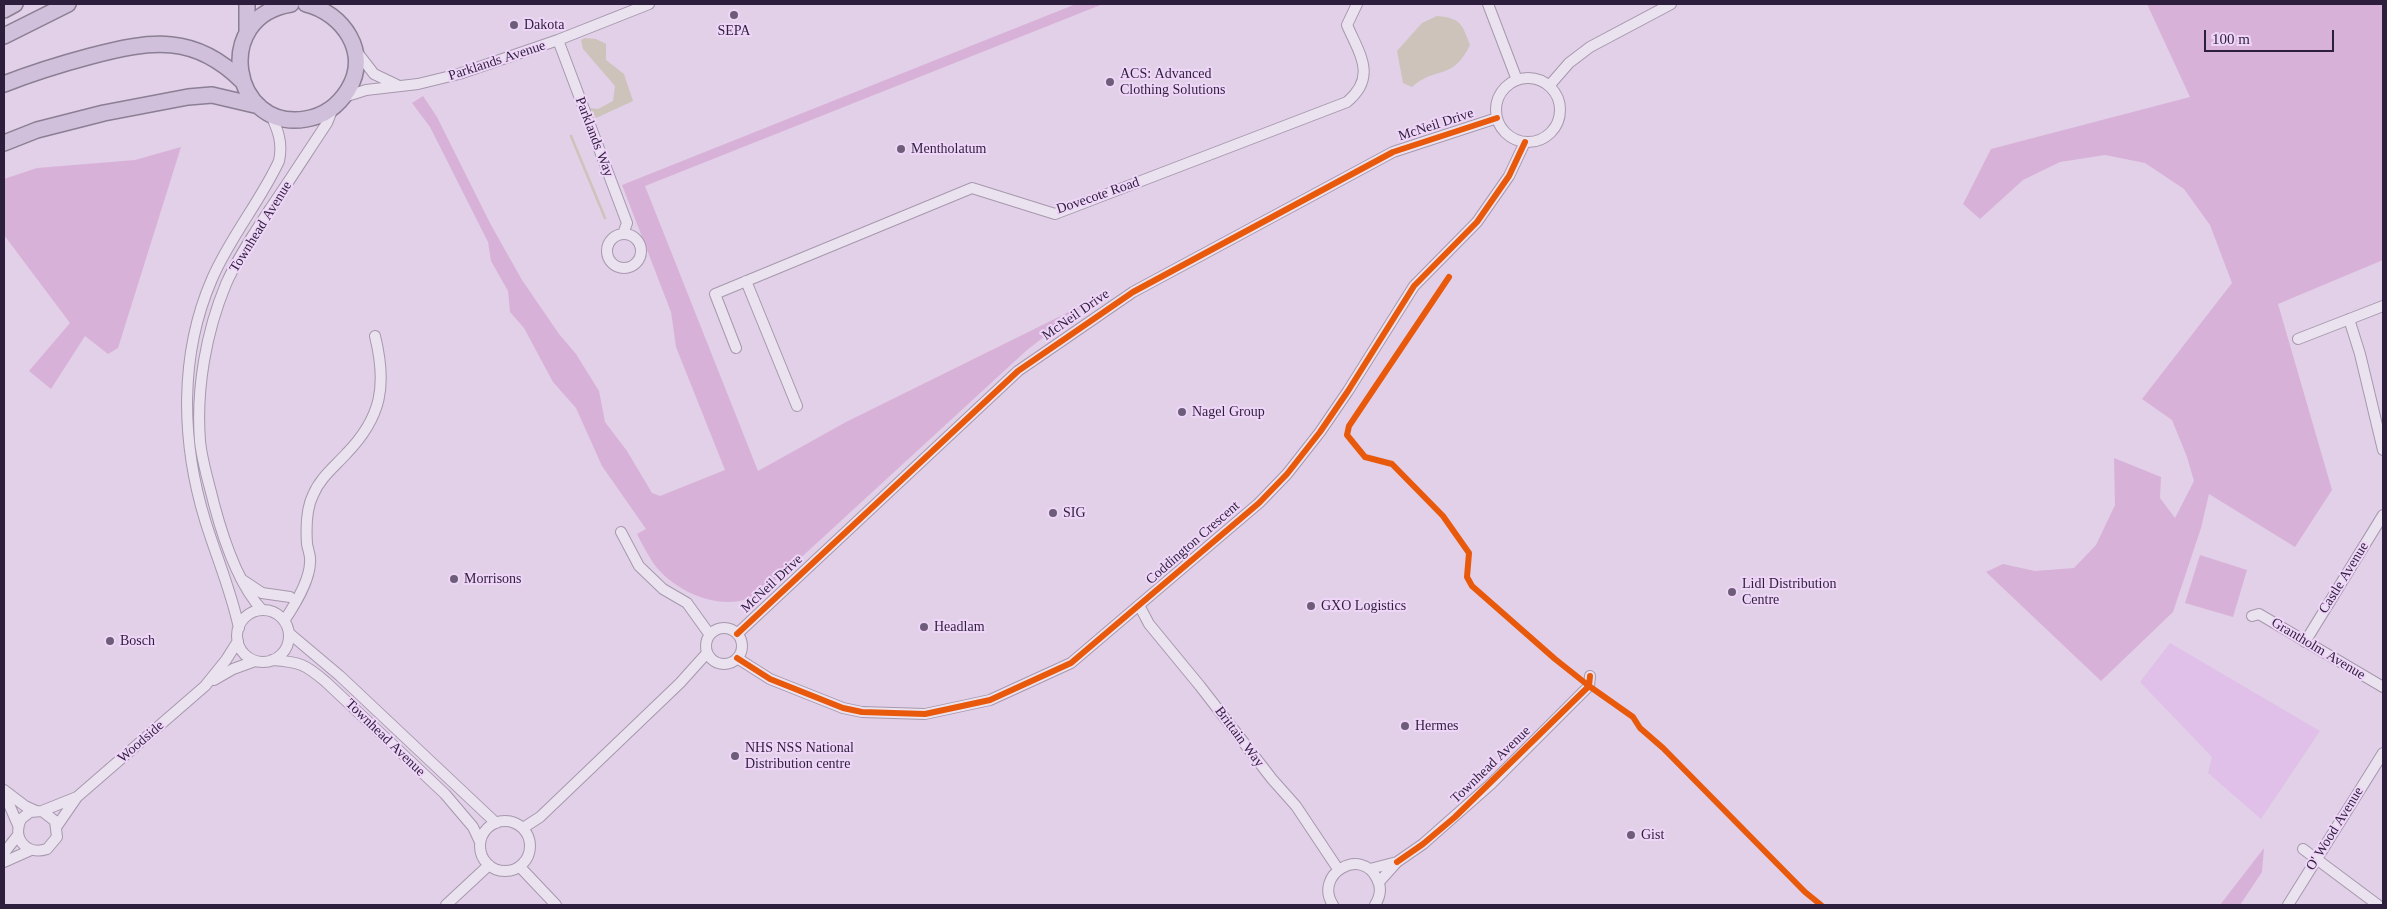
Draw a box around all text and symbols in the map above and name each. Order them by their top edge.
marker: SEPA [728,9,740,21]
place label: Dakota [524,17,564,33]
marker: Dakota [508,19,520,31]
scale bar [2207,20,2337,52]
place label: SEPA [718,23,750,39]
text: 100 m [2212,31,2250,47]
street label: Parklands Avenue [446,37,548,85]
place label: ACS: Advanced Clothing Solutions [1120,66,1225,98]
marker: ACS: Advanced Clothing Solutions [1104,76,1116,88]
street label: Parklands Way [571,95,617,179]
street label: McNeil Drive [1396,105,1476,145]
place label: Mentholatum [911,141,986,157]
marker: Mentholatum [895,143,907,155]
street label: Dovecote Road [1054,174,1142,218]
street label: Townhead Avenue [226,178,296,276]
street label: McNeil Drive [1039,286,1113,344]
place label: Nagel Group [1192,404,1265,420]
marker: Nagel Group [1176,406,1188,418]
street label: Coddington Crescent [1143,498,1243,588]
place label: SIG [1063,505,1086,521]
marker: SIG [1047,507,1059,519]
street label: Castle Avenue [2315,539,2373,617]
street label: McNeil Drive [738,551,806,617]
place label: Morrisons [464,571,522,587]
marker: Morrisons [448,573,460,585]
place label: Lidl Distribution Centre [1742,576,1836,608]
marker: Lidl Distribution Centre [1726,586,1738,598]
place label: GXO Logistics [1321,598,1406,614]
marker: GXO Logistics [1305,600,1317,612]
street label: Grantholm Avenue [2268,614,2368,684]
place label: Headlam [934,619,985,635]
marker: Headlam [918,621,930,633]
place label: Bosch [120,633,155,649]
marker: Bosch [104,635,116,647]
street label: Townhead Avenue [342,696,428,780]
street label: Brittain Way [1211,703,1267,771]
street label: Woodside [114,717,168,767]
place label: Hermes [1415,718,1459,734]
marker: Hermes [1399,720,1411,732]
street label: Townhead Avenue [1448,723,1534,807]
place label: NHS NSS National Distribution centre [745,740,854,772]
marker: NHS NSS National Distribution centre [729,750,741,762]
street label: O' Wood Avenue [2303,784,2367,874]
place label: Gist [1641,827,1664,843]
marker: Gist [1625,829,1637,841]

